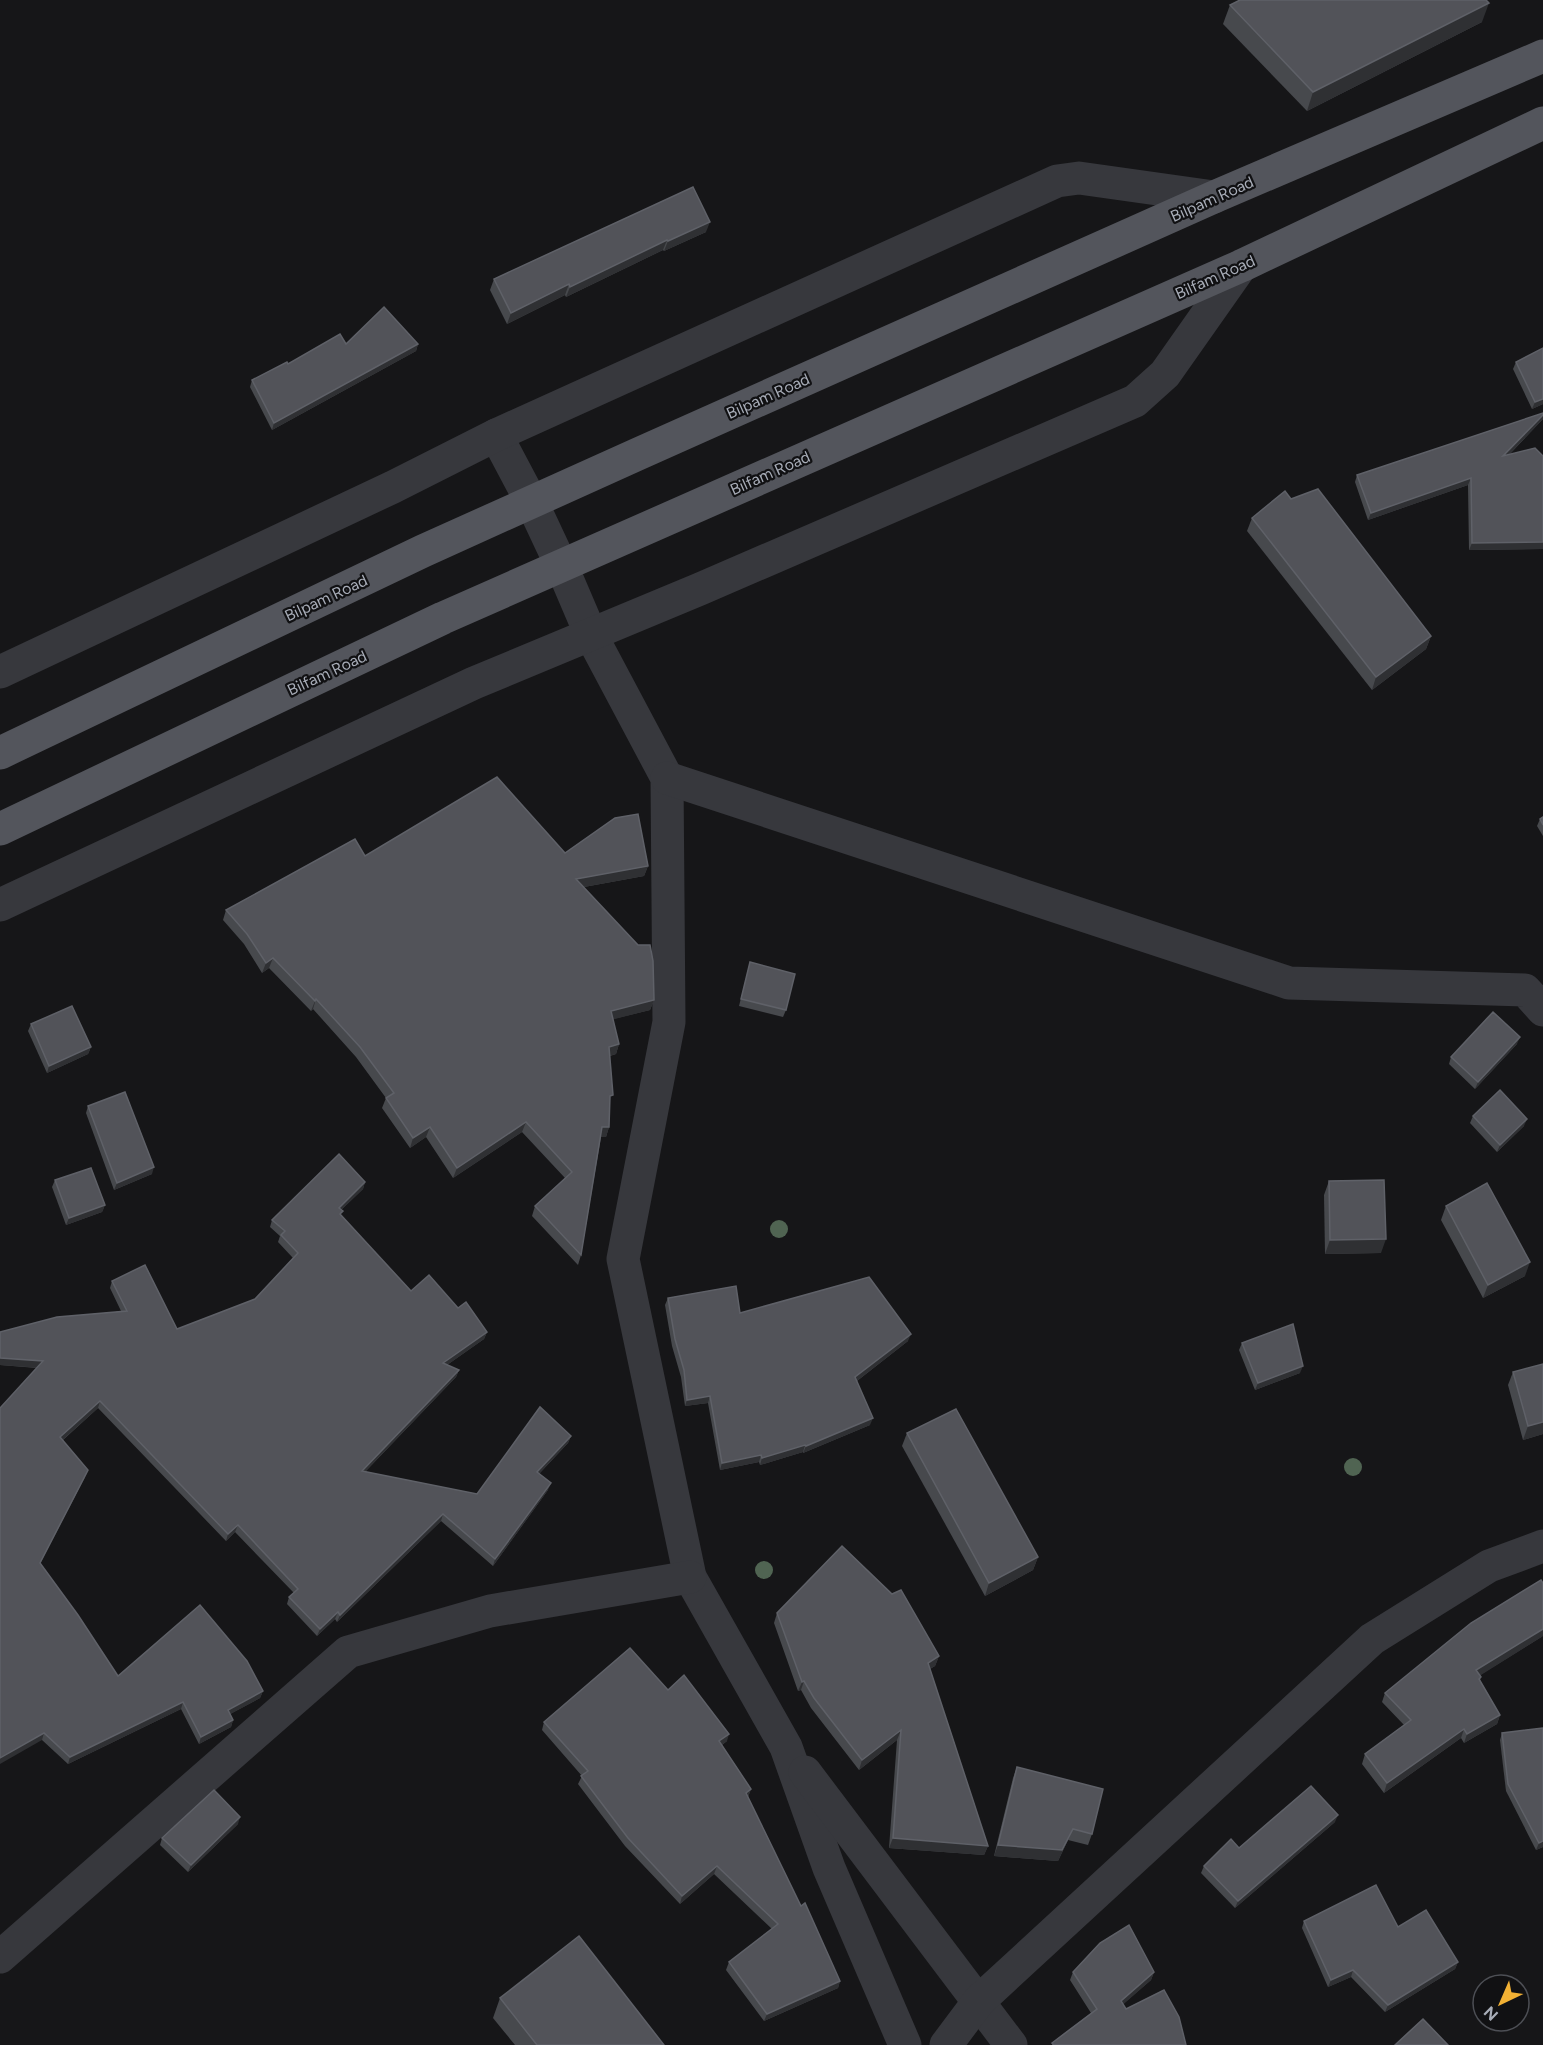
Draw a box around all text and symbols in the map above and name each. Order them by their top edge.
street label: Bilpam Road [1167,172,1257,226]
street label: Bilfam Road [1172,251,1258,303]
street label: Bilpam Road [723,369,813,423]
street label: Bilfam Road [727,447,813,499]
street label: Bilpam Road [282,571,370,625]
street label: Bilfam Road [284,646,370,700]
north arrow [1471,1973,1531,2033]
text: N [1480,2002,1502,2025]

